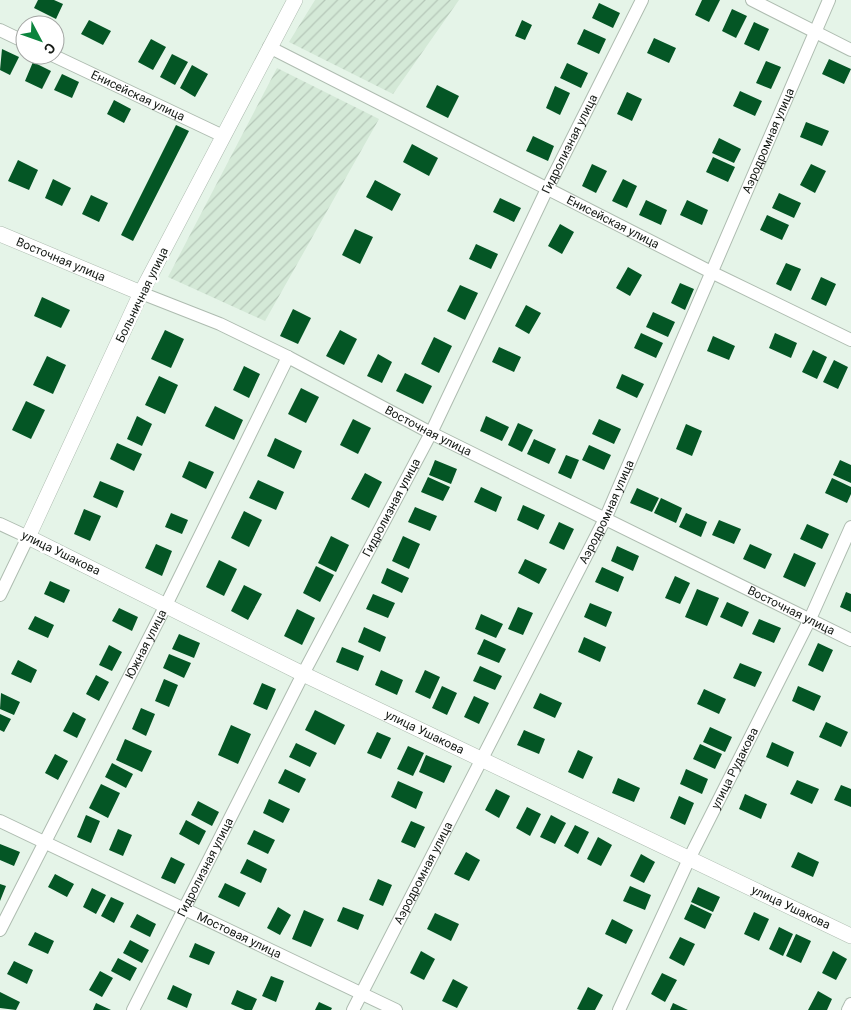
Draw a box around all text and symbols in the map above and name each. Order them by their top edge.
north arrow [15,15,65,65]
text: С [41,40,59,57]
street label: Енисейская улица [89,67,187,124]
street label: Аэродромная улица [739,86,797,195]
street label: Гидролизная улица [539,92,600,196]
street label: Енисейская улица [564,193,662,252]
street label: Восточная улица [14,235,108,284]
street label: Больничная улица [113,245,171,345]
street label: Восточная улица [383,403,474,459]
street label: Гидролизная улица [360,456,423,559]
street label: Аэродромная улица [576,458,637,566]
street label: улица Ушакова [19,528,103,578]
street label: Восточная улица [745,583,837,638]
street label: Южная улица [123,607,170,681]
street label: улица Ушакова [383,707,466,757]
street label: улица Рудакова [708,725,761,811]
street label: Гидролизная улица [174,815,236,919]
street label: Аэродромная улица [391,819,455,927]
street label: улица Ушакова [749,882,833,932]
street label: Мостовая улица [195,909,284,961]

